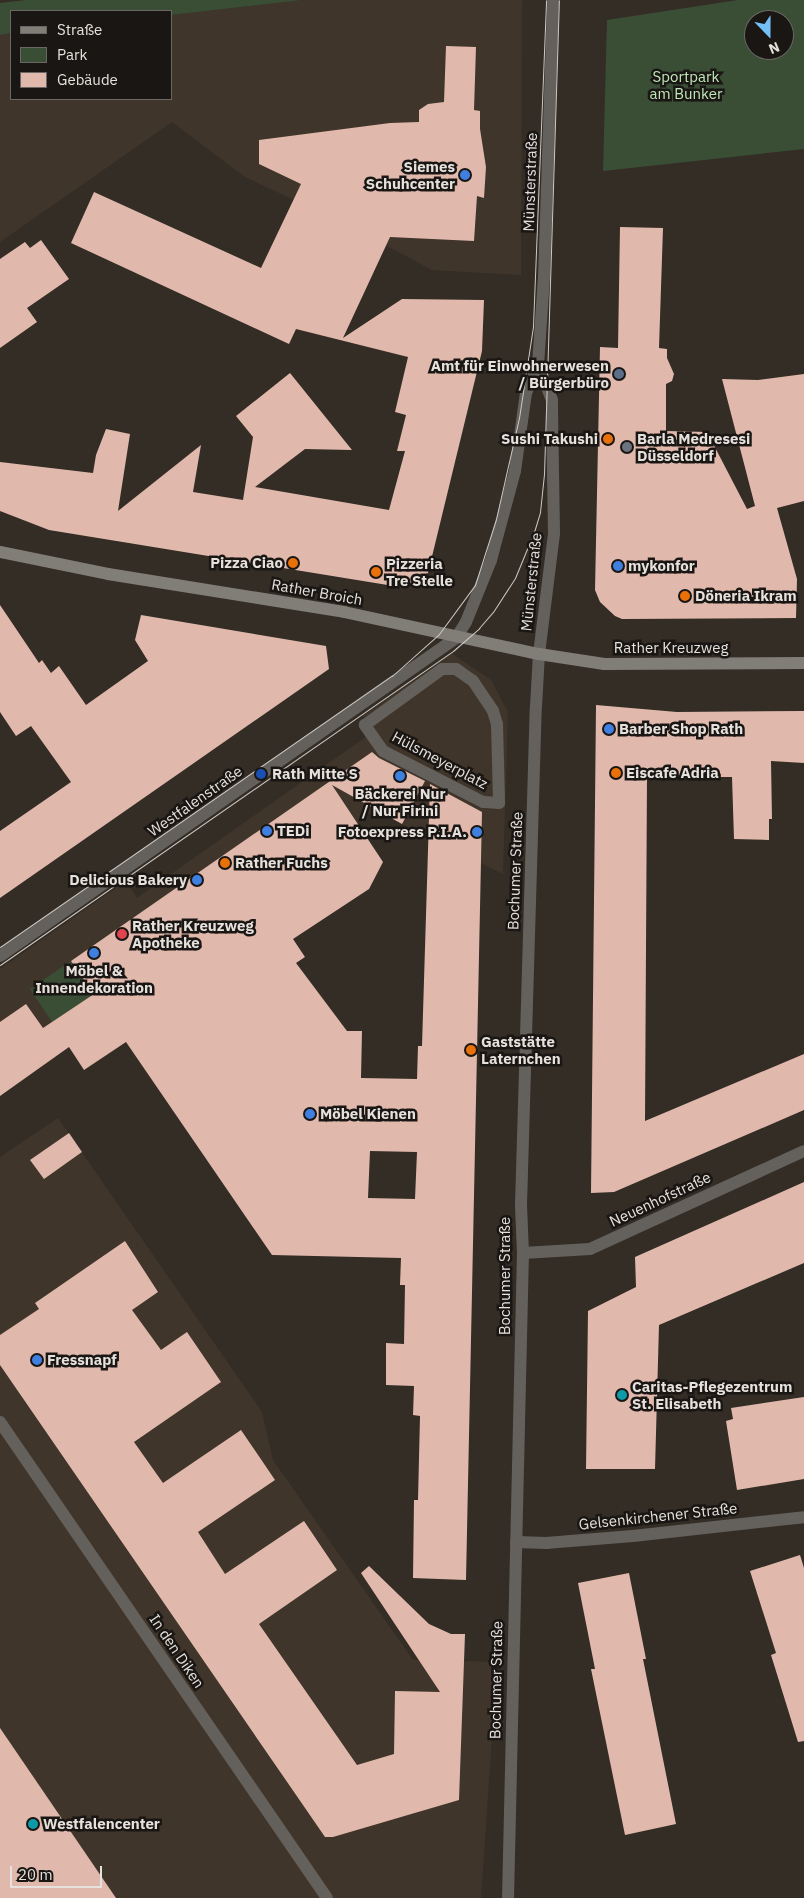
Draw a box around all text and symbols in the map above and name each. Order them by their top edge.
legend [10,10,172,100]
north arrow [744,10,794,60]
text: Straße [57,20,102,39]
text: N [766,38,782,58]
text: Park [57,45,87,64]
park label: Sportpark am Bunker [650,67,722,102]
text: Gebäude [57,70,118,89]
street label: Münsterstraße [519,132,541,232]
place label: Siemes Schuhcenter [366,157,455,192]
marker: Siemes Schuhcenter [459,169,471,181]
place label: Amt für Einwohnerwesen / Bürgerbüro [431,356,609,391]
marker: Amt für Einwohnerwesen / Bürgerbüro [613,368,625,380]
place label: Barla Medresesi Düsseldorf [637,429,750,464]
place label: Sushi Takushi [501,430,598,448]
marker: Sushi Takushi [602,433,614,445]
marker: Barla Medresesi Düsseldorf [621,441,633,453]
street label: Münsterstraße [517,532,545,632]
place label: Pizza Ciao [210,554,283,572]
place label: Pizzeria Tre Stelle [386,554,453,589]
marker: Pizza Ciao [287,557,299,569]
place label: mykonfor [628,557,695,575]
marker: mykonfor [612,560,624,572]
marker: Pizzeria Tre Stelle [370,566,382,578]
street label: Rather Broich [270,575,364,609]
place label: Döneria Ikram [695,587,797,605]
marker: Döneria Ikram [679,590,691,602]
street label: Rather Kreuzweg [614,639,728,657]
place label: Barber Shop Rath [619,720,743,738]
marker: Barber Shop Rath [603,723,615,735]
street label: Hülsmeyerplatz [389,727,491,793]
street label: Westfalenstraße [144,762,246,840]
place label: Eiscafe Adria [626,764,719,782]
place label: Rath Mitte S [272,765,358,783]
marker: Rath Mitte S [254,767,268,781]
marker: Eiscafe Adria [610,767,622,779]
marker: Bäckerei Nur / Nur Firini [394,770,406,782]
place label: Bäckerei Nur / Nur Firini [354,784,446,819]
street label: Bochumer Straße [504,812,526,930]
place label: TEDi [277,822,310,840]
place label: Fotoexpress P.I.A. [338,823,467,841]
marker: TEDi [261,825,273,837]
marker: Fotoexpress P.I.A. [471,826,483,838]
place label: Rather Fuchs [235,854,328,872]
marker: Rather Fuchs [219,857,231,869]
place label: Delicious Bakery [69,871,187,889]
marker: Delicious Bakery [191,874,203,886]
place label: Rather Kreuzweg Apotheke [132,916,254,951]
marker: Rather Kreuzweg Apotheke [116,928,128,940]
marker: Möbel & Innendekoration [88,947,100,959]
place label: Möbel & Innendekoration [35,961,153,996]
place label: Gaststätte Laternchen [481,1032,561,1067]
marker: Gaststätte Laternchen [465,1044,477,1056]
place label: Möbel Kienen [320,1105,416,1123]
marker: Möbel Kienen [304,1108,316,1120]
street label: Neuenhofstraße [607,1168,713,1230]
street label: Bochumer Straße [496,1217,514,1335]
place label: Fressnapf [47,1351,117,1369]
marker: Fressnapf [31,1354,43,1366]
place label: Caritas-Pflegezentrum St. Elisabeth [632,1377,792,1412]
marker: Caritas-Pflegezentrum St. Elisabeth [616,1389,628,1401]
street label: Gelsenkirchener Straße [578,1499,738,1533]
street label: In den Diken [146,1611,208,1691]
street label: Bochumer Straße [486,1621,506,1739]
place label: Westfalencenter [43,1815,160,1833]
marker: Westfalencenter [27,1818,39,1830]
scale bar [12,1856,105,1888]
text: 20 m [18,1865,53,1884]

